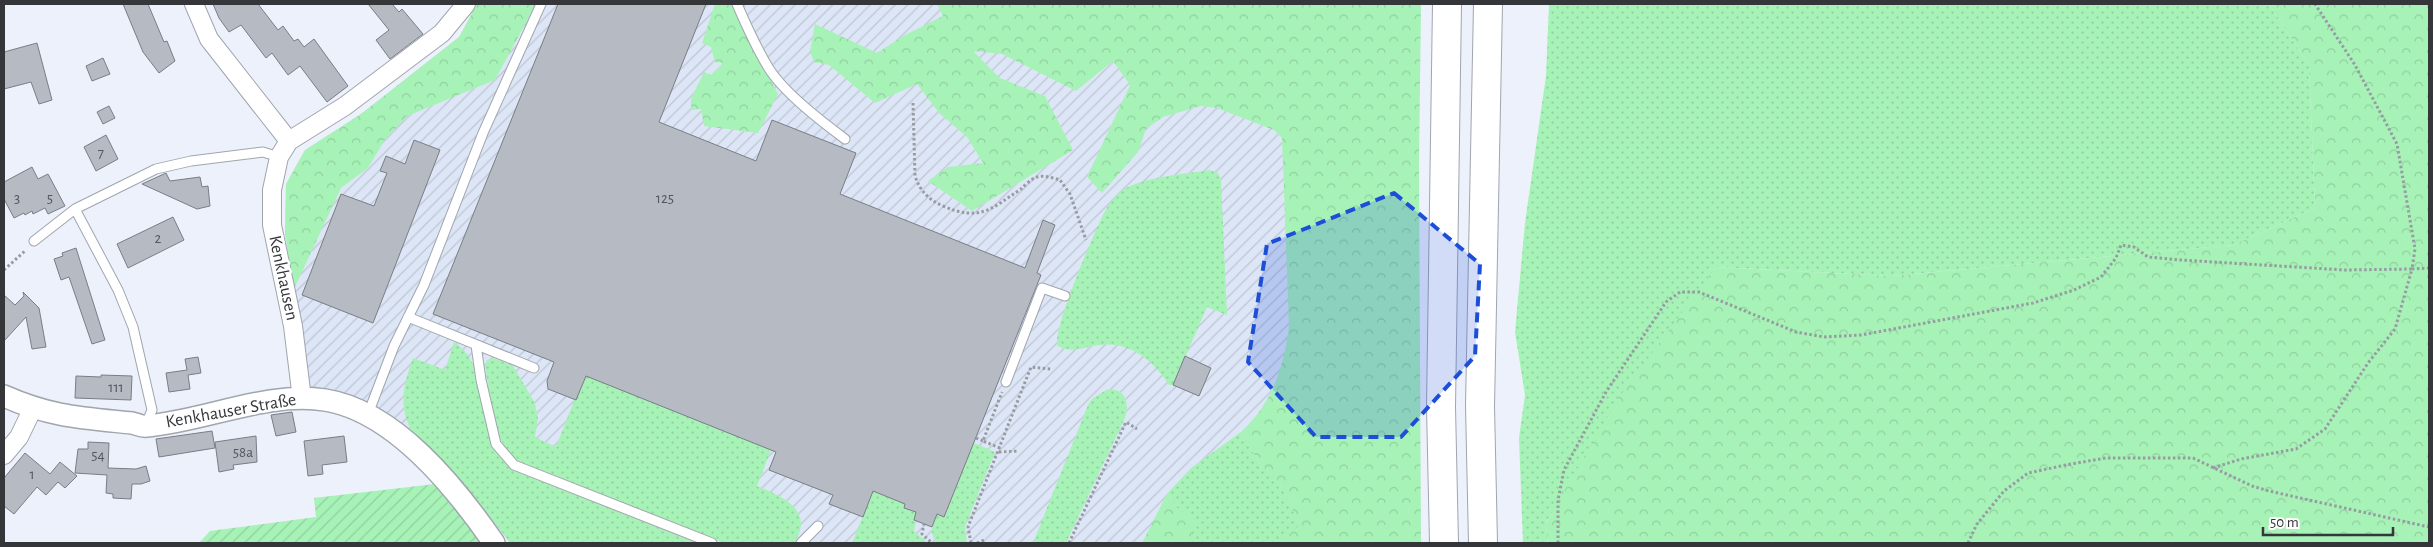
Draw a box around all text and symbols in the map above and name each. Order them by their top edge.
house number: 7 [98,146,104,161]
house number: 3 [14,191,20,206]
house number: 5 [47,191,53,206]
house number: 125 [656,191,674,206]
house number: 2 [155,231,162,246]
street label: Kenkhausen [265,234,301,322]
house number: 111 [108,380,124,395]
street label: Kenkhauser Straße [164,391,298,431]
house number: 58a [233,445,253,460]
house number: 54 [91,448,105,463]
house number: 1 [29,467,35,482]
scale bar [2263,504,2393,536]
text: 50 m [2270,515,2299,530]

